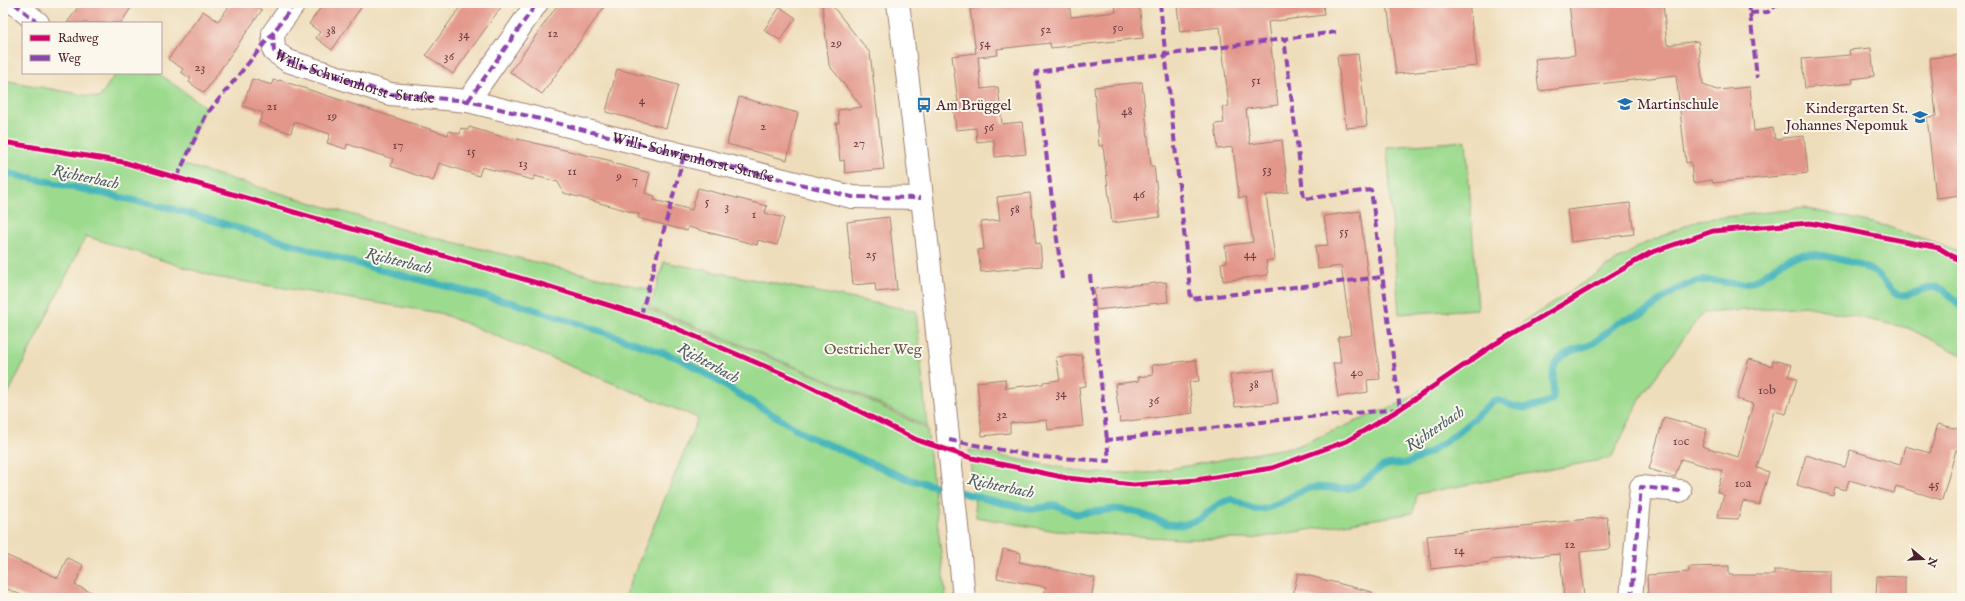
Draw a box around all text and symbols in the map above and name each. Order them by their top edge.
house number: 50 [1112,19,1124,36]
house number: 52 [1041,21,1051,38]
legend [22,22,162,74]
house number: 38 [326,22,336,39]
house number: 12 [548,25,558,42]
house number: 34 [458,26,470,43]
text: Radweg [58,31,99,46]
house number: 29 [830,35,842,52]
house number: 54 [979,35,991,52]
street label: Willi-Schwienhorst-Straße [270,45,435,108]
house number: 36 [444,48,455,65]
text: Weg [58,51,81,66]
house number: 23 [195,59,206,76]
house number: 51 [1251,72,1261,89]
house number: 4 [639,92,646,109]
school or university icon: Martinschule [1616,95,1634,113]
place label: Martinschule [1637,95,1719,114]
bus stop icon: Am Brüggel [915,96,933,114]
place label: Am Brüggel [935,96,1012,115]
house number: 21 [267,98,278,115]
place label: Kindergarten St. Johannes Nepomuk [1783,99,1909,135]
house number: 48 [1121,103,1133,120]
house number: 19 [327,108,338,125]
school or university icon: Kindergarten St. Johannes Nepomuk [1911,108,1929,126]
house number: 2 [760,118,766,135]
house number: 56 [984,119,995,136]
street label: Willi-Schwienhorst-Straße [610,128,776,187]
house number: 27 [853,135,865,152]
house number: 17 [393,137,403,154]
house number: 15 [466,143,476,160]
house number: 13 [518,155,528,172]
water label: Richterbach [51,161,121,195]
house number: 53 [1262,161,1272,178]
house number: 11 [567,163,577,180]
house number: 9 [615,168,622,185]
house number: 7 [632,172,638,189]
house number: 46 [1133,186,1145,203]
house number: 5 [705,193,710,210]
house number: 3 [725,198,730,215]
house number: 58 [1010,201,1020,218]
house number: 1 [752,206,757,223]
house number: 55 [1339,223,1349,240]
water label: Richterbach [363,244,434,280]
house number: 25 [866,246,877,263]
house number: 44 [1244,246,1257,263]
water label: Richterbach [674,339,743,389]
park label: Oestricher Weg [824,340,923,359]
house number: 40 [1351,364,1363,381]
house number: 38 [1249,376,1259,393]
house number: 10b [1758,382,1776,399]
house number: 34 [1055,385,1067,402]
house number: 36 [1149,392,1160,409]
water label: Richterbach [1402,402,1469,457]
house number: 32 [997,406,1007,423]
house number: 10c [1673,433,1690,450]
water label: Richterbach [966,470,1036,504]
house number: 10a [1735,475,1752,492]
house number: 45 [1928,476,1940,493]
house number: 12 [1565,536,1575,553]
north arrow [1903,539,1943,579]
house number: 14 [1453,542,1465,559]
text: N [1923,554,1940,569]

